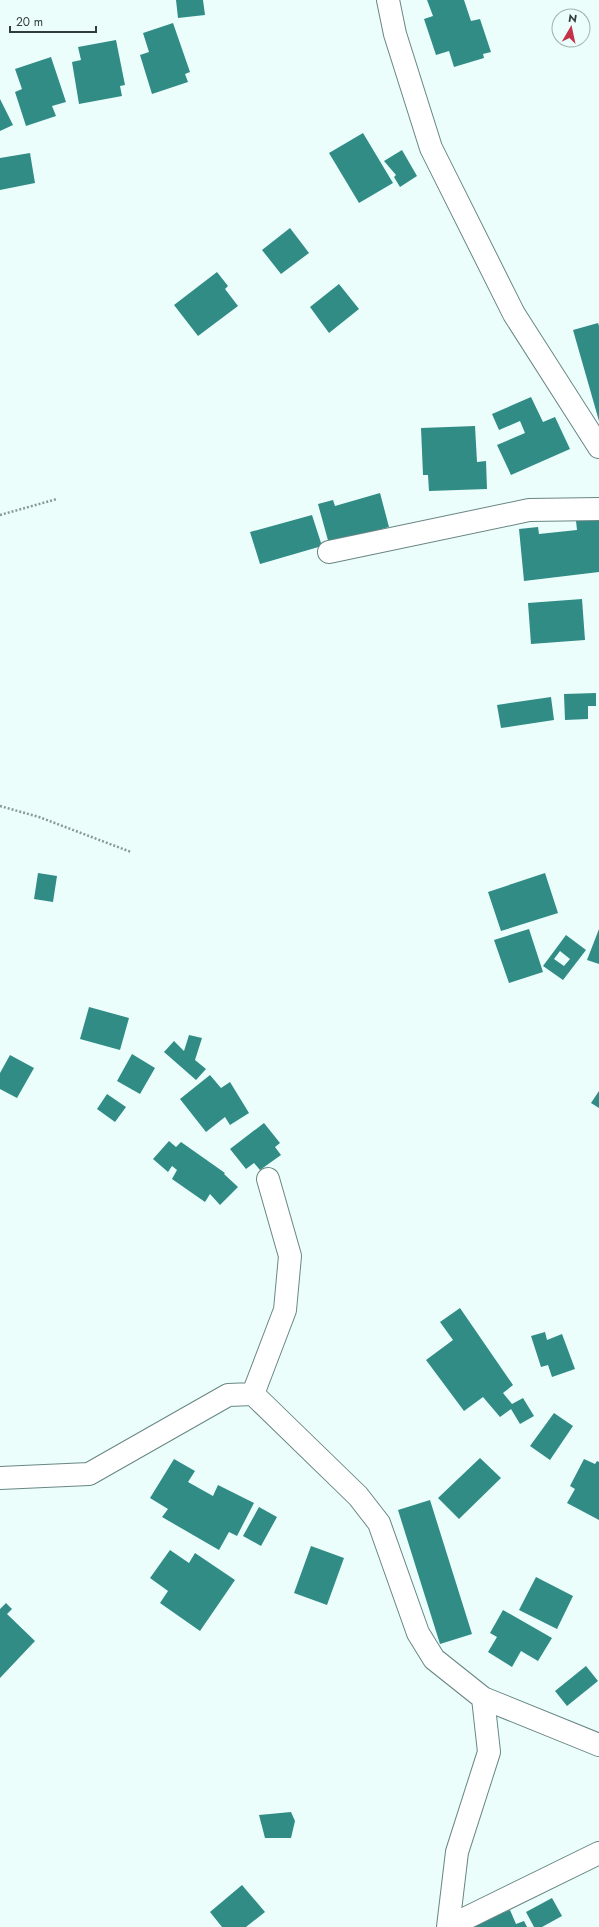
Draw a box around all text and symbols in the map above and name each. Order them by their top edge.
scale bar [10,8,96,34]
north arrow [551,8,591,48]
text: N [567,10,578,27]
text: 20 m [16,13,43,31]

